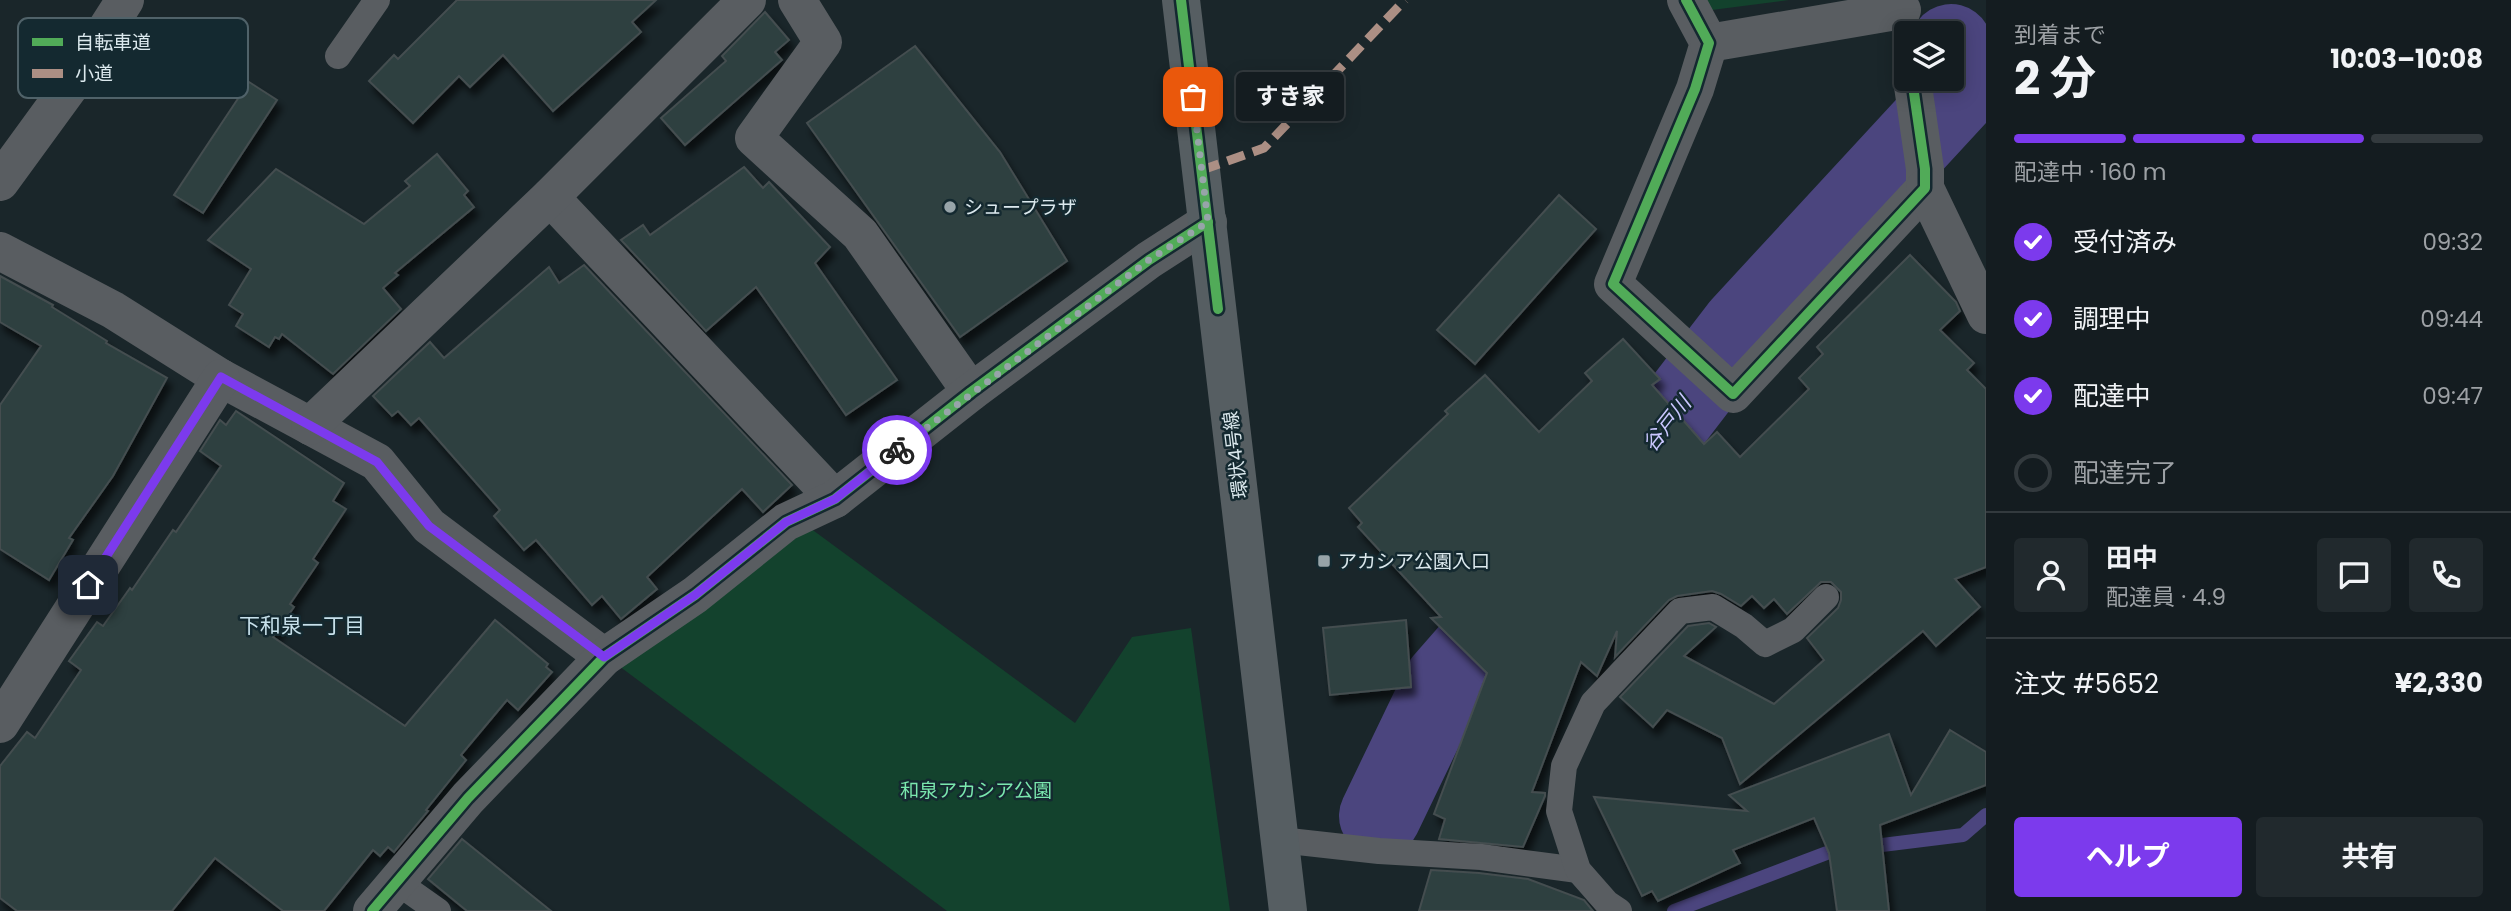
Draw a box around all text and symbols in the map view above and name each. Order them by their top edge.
legend [18,18,248,98]
text: 到着まで [2014,19,2106,51]
map controls [1894,21,1964,91]
button: layers [1894,21,1964,91]
text: 自転車道 [75,29,151,56]
text: 10:03–10:08 [2330,41,2483,77]
text: 2 分 [2014,46,2096,110]
text: 小道 [75,60,113,87]
pin [1163,67,1223,127]
callout: すき家 [1235,72,1344,122]
icon: bag [1174,78,1212,116]
text: すき家 [1256,80,1325,112]
text: 配達中 · 160 m [2014,156,2166,188]
place label: シュープラザ [964,194,1077,221]
marker: シュープラザ [942,199,958,215]
icon: check [2014,223,2052,261]
text: 受付済み [2073,224,2177,260]
text: 09:32 [2422,226,2483,258]
icon: check [2014,300,2052,338]
text: 調理中 [2073,301,2151,337]
text: 09:44 [2420,303,2483,335]
icon: check [2014,377,2052,415]
text: 配達中 [2073,378,2151,414]
text: 09:47 [2422,380,2483,412]
water label: 谷戸川 [1636,388,1699,457]
street label: 環状4号線 [1217,410,1254,500]
courier [862,415,932,485]
icon: bike [878,431,916,469]
text: 配達完了 [2073,455,2177,491]
button: person [2014,538,2088,612]
button: chat [2317,538,2391,612]
button: phone [2409,538,2483,612]
text: 田中 [2106,540,2158,576]
place label: アカシア公園入口 [1338,548,1490,575]
marker: アカシア公園入口 [1316,553,1332,569]
pin [58,555,118,615]
icon: home [69,566,107,604]
text: 配達員 · 4.9 [2106,581,2226,613]
district label: 下和泉一丁目 [239,611,365,640]
text: ¥2,330 [2395,665,2483,701]
text: 注文 #5652 [2014,666,2159,702]
park label: 和泉アカシア公園 [900,777,1052,804]
button: ヘルプ [2014,817,2242,897]
button: 共有 [2256,817,2483,897]

